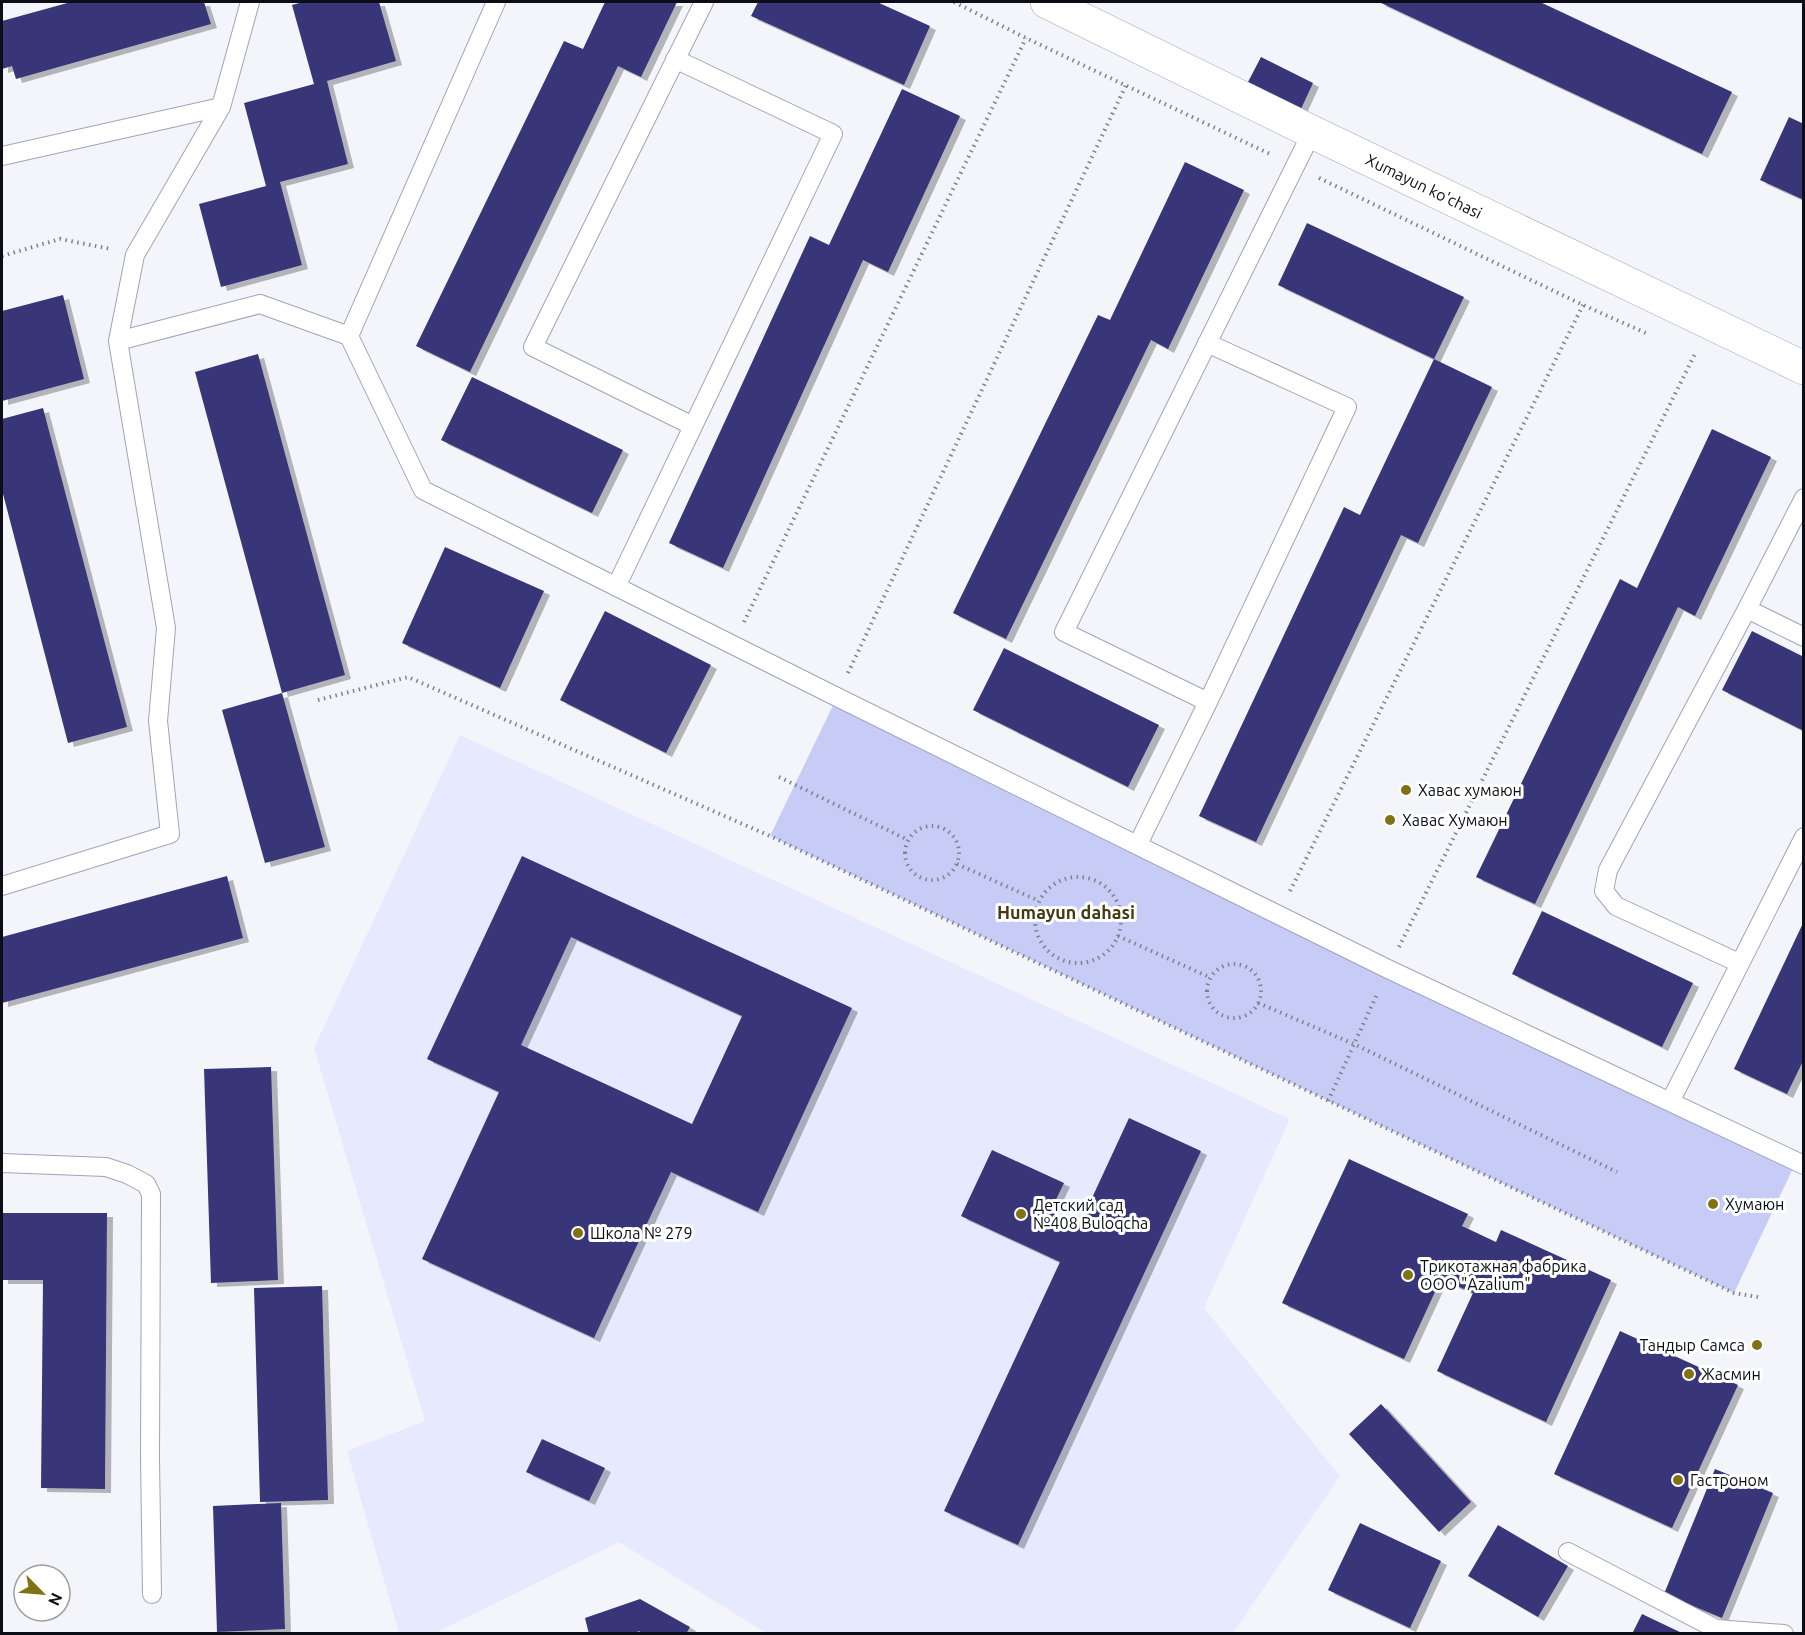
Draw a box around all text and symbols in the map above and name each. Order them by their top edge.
street label: Xumayun ko'chasi [1363,150,1485,222]
place label: Хавас хумаюн [1418,781,1522,799]
marker: Хавас хумаюн [1399,783,1413,797]
place label: Хавас Хумаюн [1402,811,1508,829]
marker: Хавас Хумаюн [1383,813,1397,827]
district label: Humayun dahasi [997,902,1135,922]
place label: Хумаюн [1725,1195,1784,1213]
place label: Детский сад №408 Buloqcha [1033,1196,1148,1232]
marker: Хумаюн [1706,1197,1720,1211]
marker: Детский сад №408 Buloqcha [1014,1207,1028,1221]
place label: Школа № 279 [590,1224,692,1242]
marker: Школа № 279 [571,1226,585,1240]
place label: Трикотажная фабрика ООО "Azalium" [1420,1257,1587,1293]
marker: Трикотажная фабрика ООО "Azalium" [1401,1268,1415,1282]
place label: Тандыр Самса [1640,1336,1745,1354]
marker: Тандыр Самса [1750,1338,1764,1352]
place label: Жасмин [1701,1365,1761,1383]
marker: Жасмин [1682,1367,1696,1381]
place label: Гастроном [1690,1471,1769,1489]
marker: Гастроном [1671,1473,1685,1487]
north arrow [12,1563,72,1623]
text: N [45,1590,66,1609]

